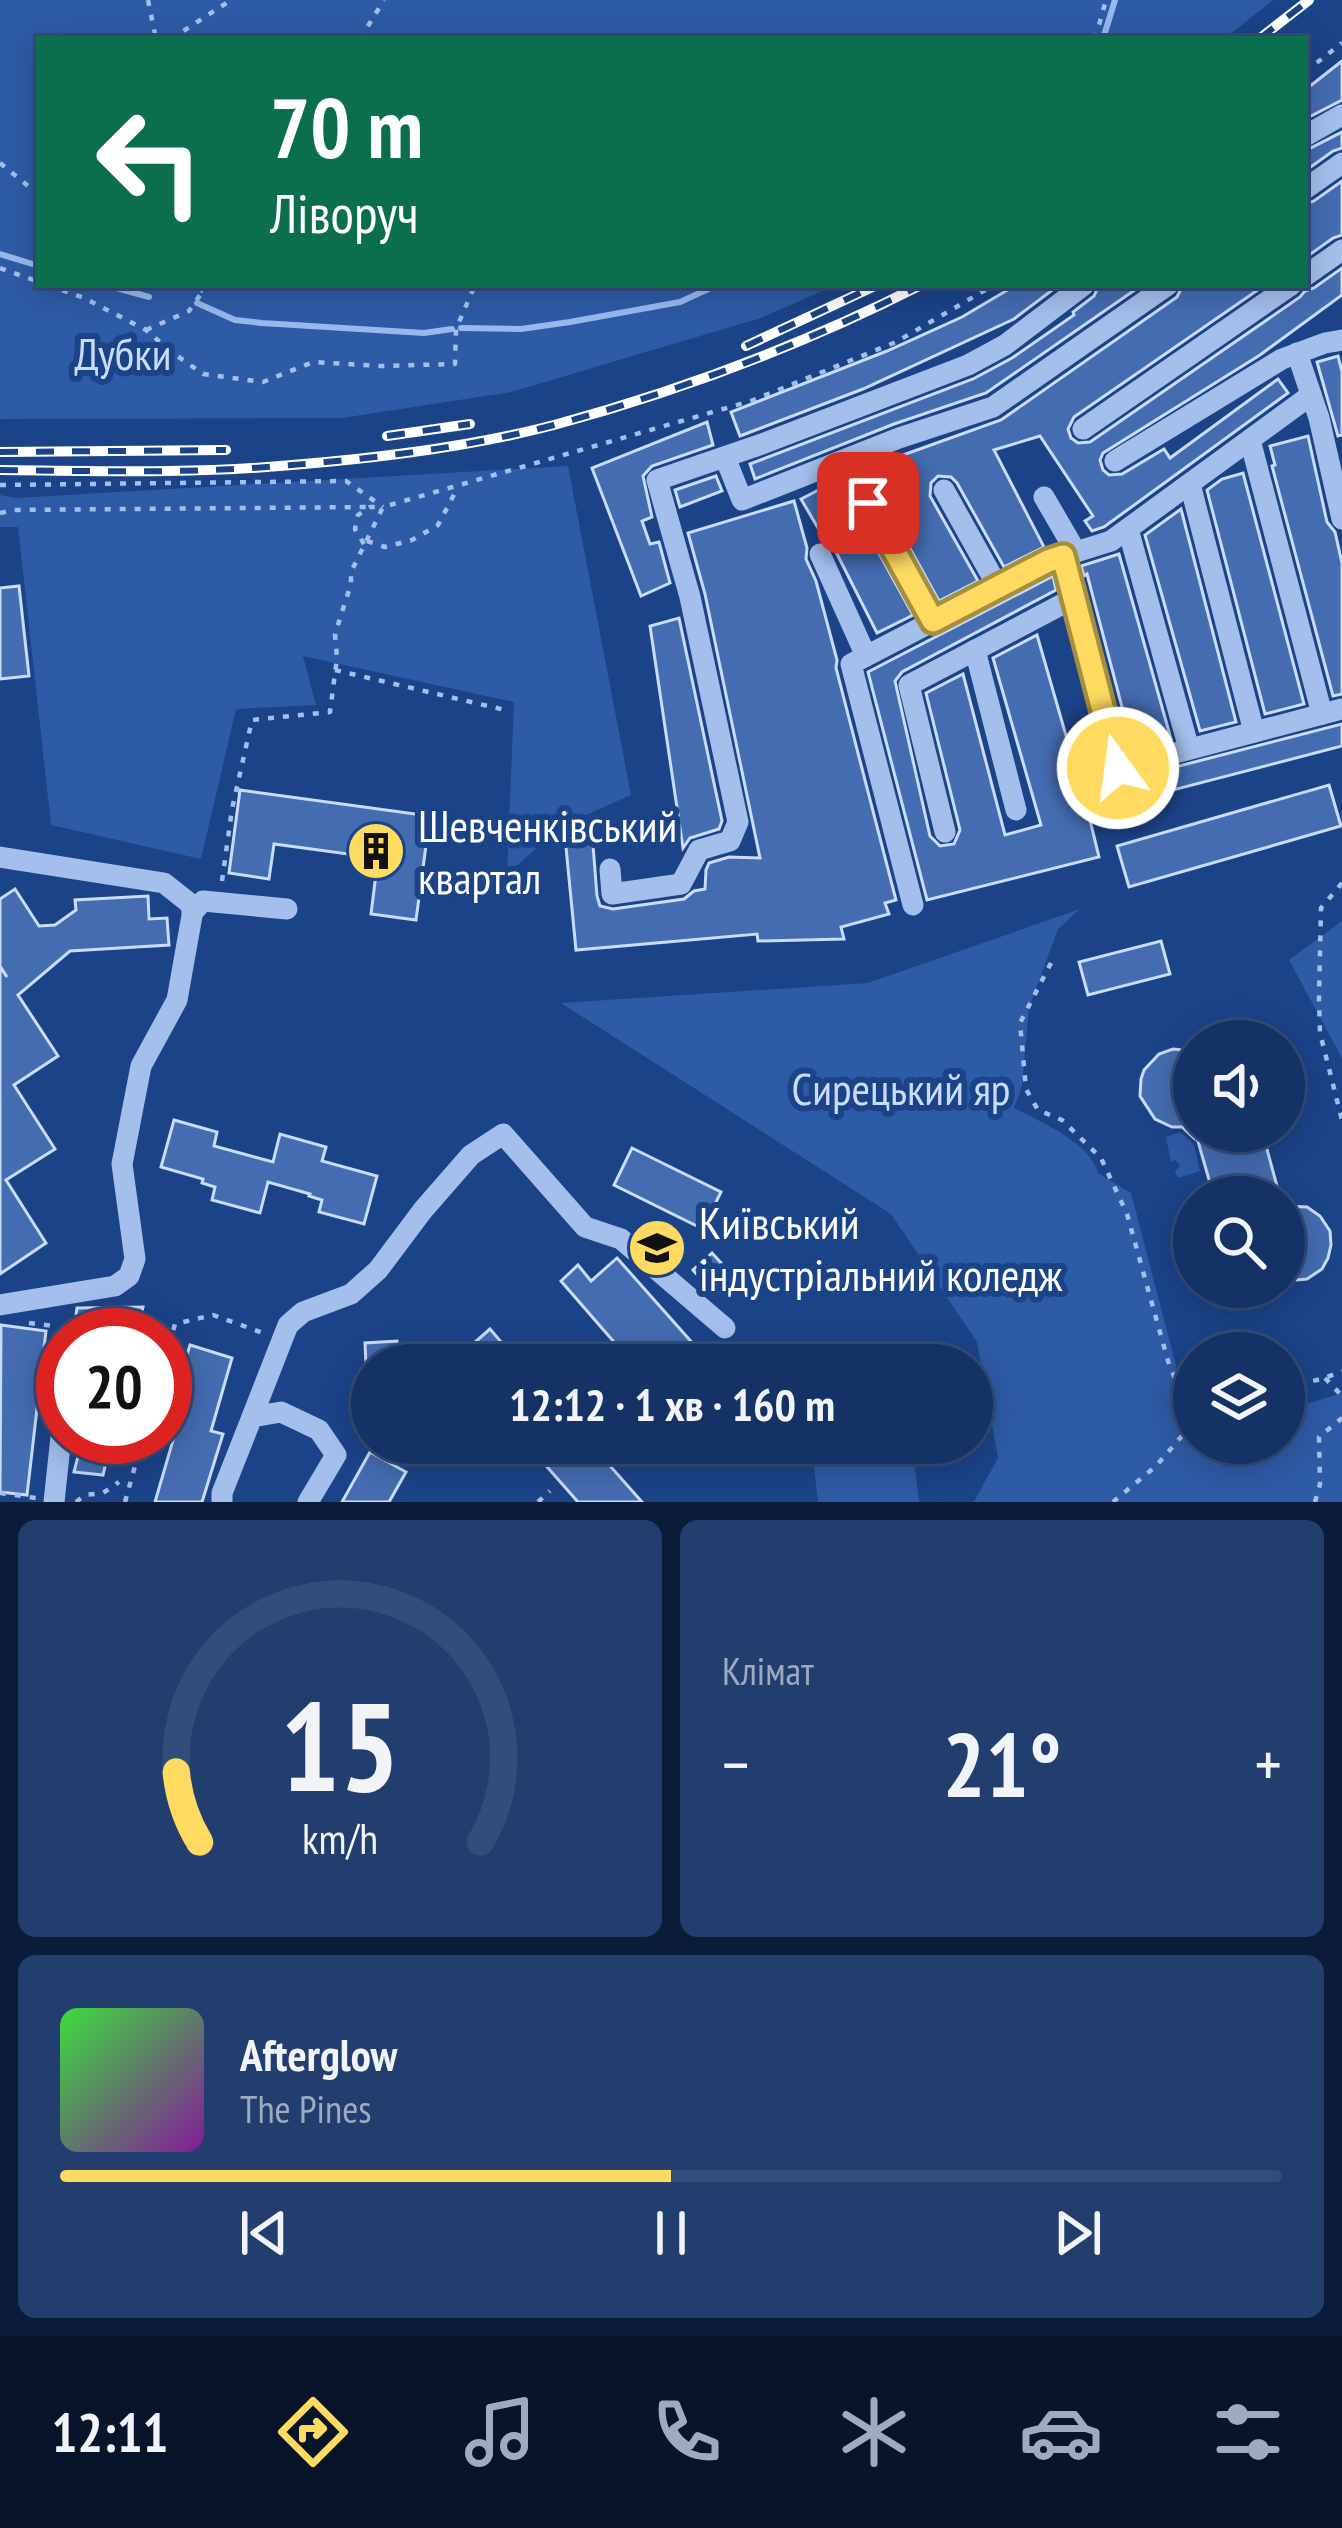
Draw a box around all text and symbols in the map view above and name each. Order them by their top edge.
text: 70 m [270,72,423,181]
icon: left [72,84,228,240]
text: Ліворуч [270,178,419,248]
park label: Дубки [75,324,171,382]
pin [817,452,919,554]
icon: arrive [835,470,901,536]
position arrow [1055,705,1181,831]
place label: Шевченківський квартал [418,796,677,906]
building icon: Шевченківський квартал [345,820,407,882]
map controls [1173,1020,1305,1464]
button: sound [1173,1020,1305,1152]
park label: Сирецький яр [792,1059,1010,1117]
button: search [1173,1176,1305,1308]
place label: Київський індустріальний коледж [699,1193,1063,1303]
school or university icon: Київський індустріальний коледж [626,1217,688,1279]
speed limit sign: 20 [36,1308,192,1464]
button: layers [1173,1332,1305,1464]
text: 12:12 · 1 хв · 160 m [509,1375,835,1433]
text: Клімат [722,1645,814,1696]
text: 15 [280,1664,400,1825]
text: 21° [943,1705,1061,1822]
text: − [722,1721,749,1806]
text: + [1255,1721,1282,1806]
text: km/h [302,1809,378,1865]
text: Afterglow [240,2025,397,2083]
text: The Pines [240,2083,371,2134]
icon: previous [231,2200,297,2266]
icon: pause [638,2200,704,2266]
icon: next [1045,2200,1111,2266]
icon: directions [271,2390,355,2474]
icon: music [458,2390,542,2474]
icon: phone [645,2390,729,2474]
icon: climate [832,2390,916,2474]
icon: car [1019,2390,1103,2474]
icon: filters [1206,2390,1290,2474]
text: 12:11 [52,2397,168,2467]

